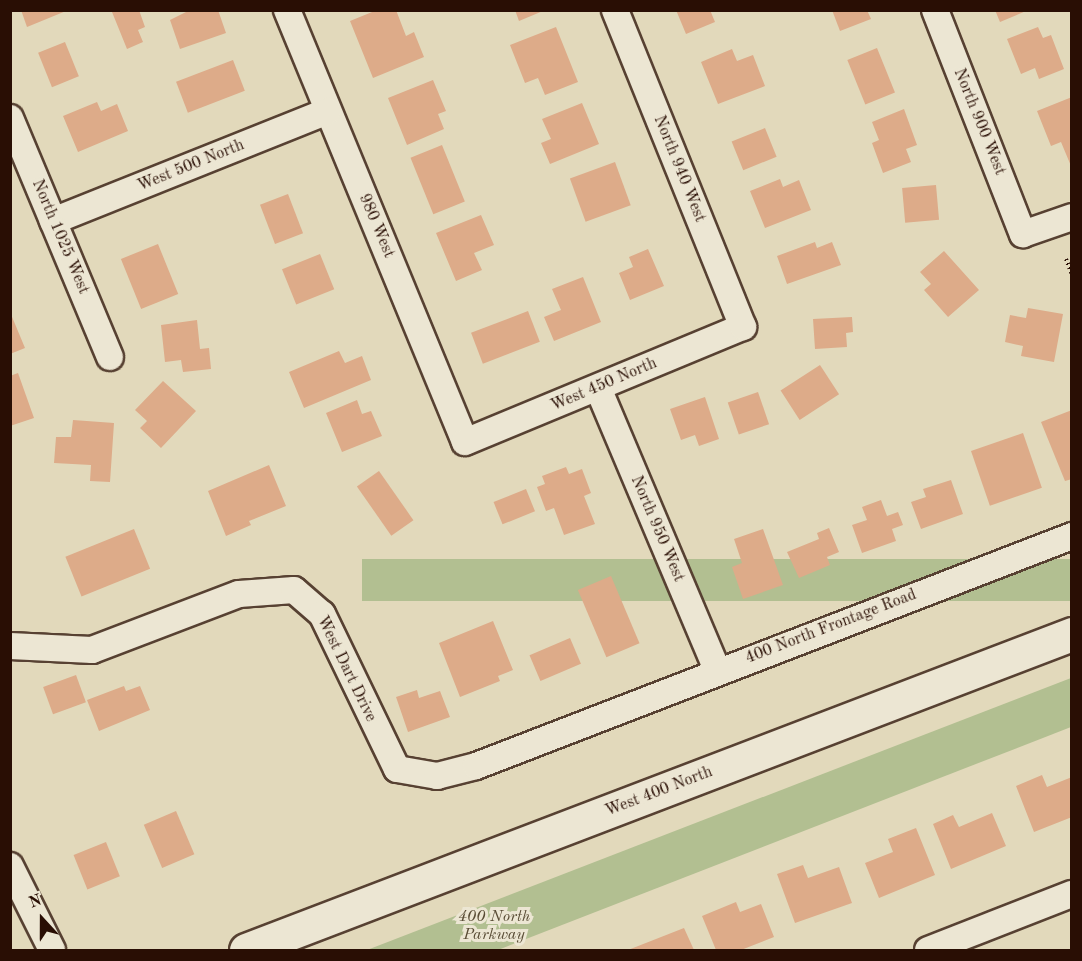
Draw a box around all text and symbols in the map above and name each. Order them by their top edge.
street label: North 900 West [949,66,1009,178]
street label: North 940 West [649,113,709,225]
street label: West 500 North [135,136,247,196]
street label: North 1025 West [27,177,93,297]
street label: 980 West [354,191,398,261]
street label: West 450 North [548,354,660,416]
street label: North 950 West [626,473,688,585]
street label: 400 North Frontage Road [743,586,919,668]
street label: West Dart Drive [312,613,380,725]
street label: West 400 North [603,763,715,821]
north arrow [12,889,72,949]
text: N [27,893,44,912]
park label: 400 North Parkway [458,907,530,945]

